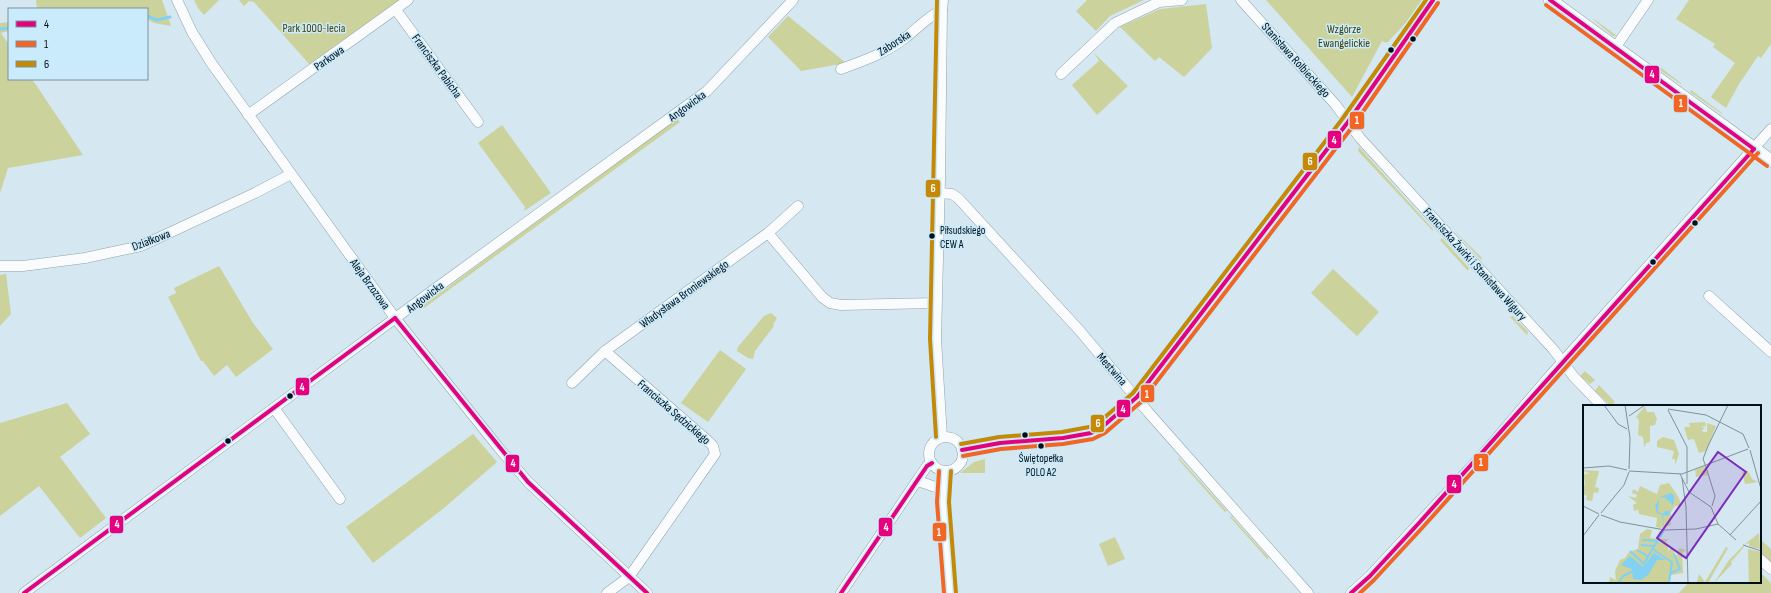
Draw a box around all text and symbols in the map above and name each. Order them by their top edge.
legend [8,8,148,80]
text: 4 [44,17,49,32]
street label: Stanisława Rolbieckiego [1258,20,1333,101]
park label: Park 1000-lecia [283,21,346,36]
park label: Wzgórze Ewangelickie [1318,22,1370,51]
street label: Zaborska [875,27,914,60]
street label: Franciszka Pabicha [408,31,465,102]
unlabelled marker [1408,34,1418,44]
text: 1 [44,37,49,52]
street label: Parkowa [311,42,348,74]
unlabelled marker [1386,45,1396,55]
text: 6 [44,57,49,72]
line badge: 4 [1644,65,1660,84]
text: 4 [1649,68,1655,81]
street label: Angowicka [665,87,709,126]
line badge: 1 [1673,94,1688,113]
text: 1 [1679,97,1684,110]
line badge: 1 [1349,111,1365,130]
text: 1 [1355,114,1360,127]
line badge: 4 [1327,130,1342,149]
text: 4 [1331,134,1337,147]
line badge: 6 [1302,152,1318,171]
text: 6 [1307,155,1313,168]
line badge: 6 [925,179,941,198]
text: 6 [930,182,936,195]
street label: Franciszka Żwirki i Stanisława Wigury [1420,205,1530,324]
unlabelled marker [1690,218,1700,228]
place label: Piłsudskiego CEW A [940,224,986,251]
street label: Działkowa [130,226,173,255]
marker: Piłsudskiego CEW A [927,231,937,241]
street label: Aleja Brzozowa [346,255,393,313]
street label: Władysława Broniewskiego [637,257,732,332]
unlabelled marker [1648,257,1658,267]
street label: Angowicka [403,278,447,317]
street label: Mestwina [1093,350,1130,389]
line badge: 4 [295,377,310,396]
street label: Franciszka Sędzickiego [634,377,713,448]
text: 4 [299,381,305,394]
line badge: 1 [1140,384,1155,403]
text: 1 [1145,388,1150,401]
unlabelled marker [285,391,295,401]
line badge: 4 [1116,399,1131,418]
text: 4 [1120,403,1126,416]
inset map [1583,405,1761,583]
line badge: 6 [1090,414,1105,433]
text: 6 [1095,417,1101,430]
unlabelled marker [1020,430,1030,440]
unlabelled marker [223,436,233,446]
marker: Świętopełka POLO A2 [1036,441,1046,451]
place label: Świętopełka POLO A2 [1019,452,1063,479]
line badge: 1 [1473,453,1489,472]
line badge: 4 [505,454,520,473]
text: 1 [1479,456,1484,469]
text: 4 [510,457,516,470]
line badge: 4 [1446,474,1462,494]
text: 4 [1451,478,1457,491]
line badge: 4 [109,515,124,534]
line badge: 4 [878,517,893,537]
text: 4 [114,518,120,531]
text: 4 [883,521,889,534]
line badge: 1 [932,522,947,542]
text: 1 [937,526,942,539]

